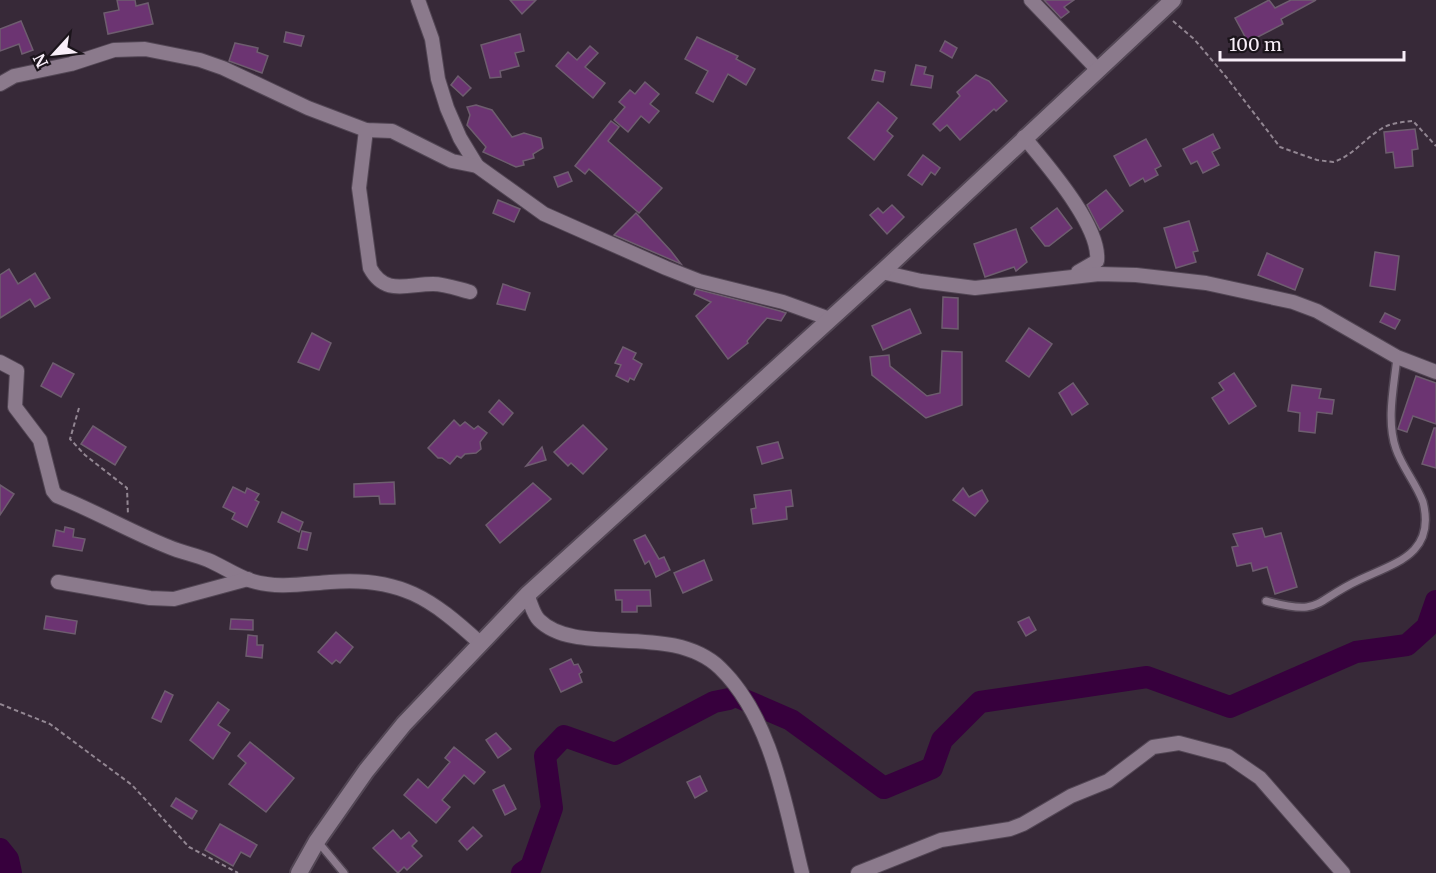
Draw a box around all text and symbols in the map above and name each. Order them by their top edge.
north arrow [24,24,84,84]
scale bar [1220,24,1404,62]
text: 100 m [1229,33,1282,56]
text: N [29,50,52,71]

